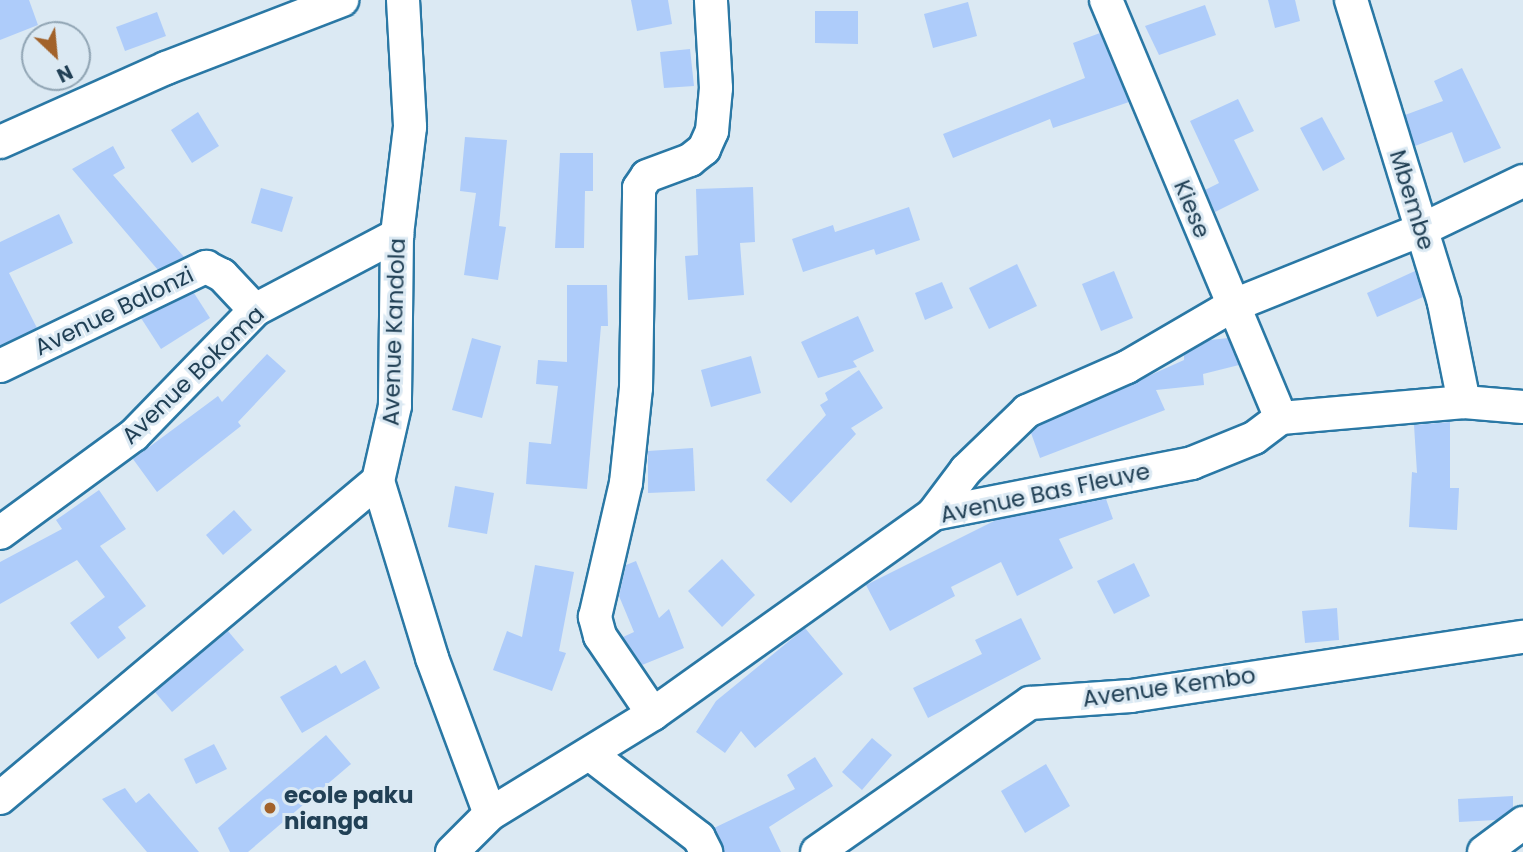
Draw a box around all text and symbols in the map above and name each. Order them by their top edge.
north arrow [21,21,91,91]
text: N [52,58,77,89]
street label: Mbembe [1384,147,1440,253]
street label: Kiese [1168,176,1216,242]
street label: Avenue Kandola [377,238,411,426]
street label: Avenue Balonzi [30,261,198,361]
street label: Avenue Bokoma [116,300,270,450]
street label: Avenue Bas Fleuve [938,457,1152,529]
street label: Avenue Kembo [1081,661,1257,713]
place label: ecole paku nianga [284,781,414,835]
marker: ecole paku nianga [262,800,278,816]

